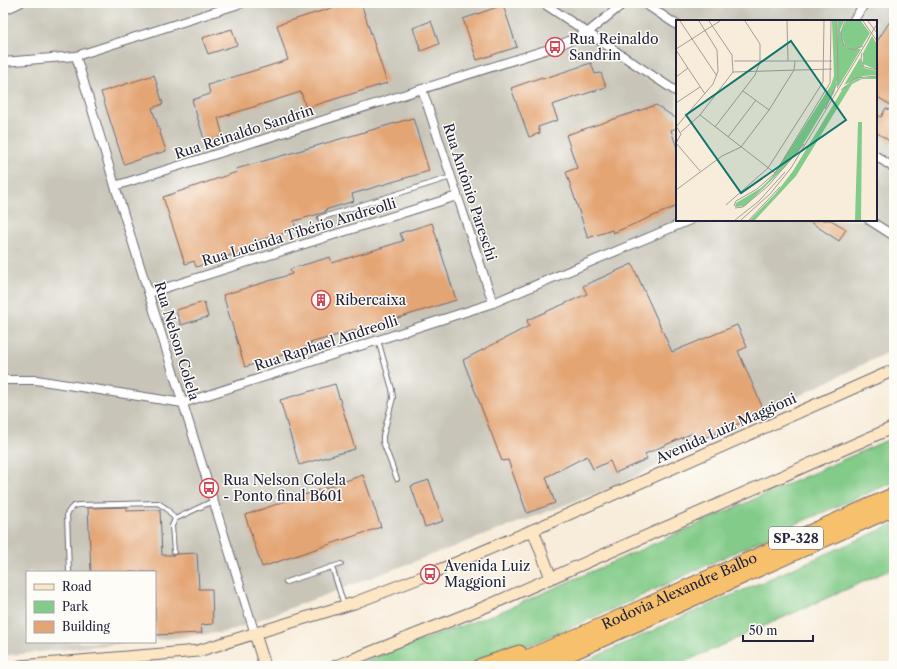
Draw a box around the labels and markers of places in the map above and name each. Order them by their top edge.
place label: Rua Reinaldo Sandrin [569,30,659,64]
bus stop icon: Rua Reinaldo Sandrin [544,36,566,58]
building icon: Ribercaixa [310,289,332,311]
place label: Ribercaixa [335,291,407,309]
place label: Rua Nelson Colela - Ponto final B601 [223,471,347,505]
bus stop icon: Rua Nelson Colela - Ponto final B601 [198,477,220,499]
place label: Avenida Luiz Maggioni [443,557,530,591]
bus stop icon: Avenida Luiz Maggioni [419,563,441,585]

